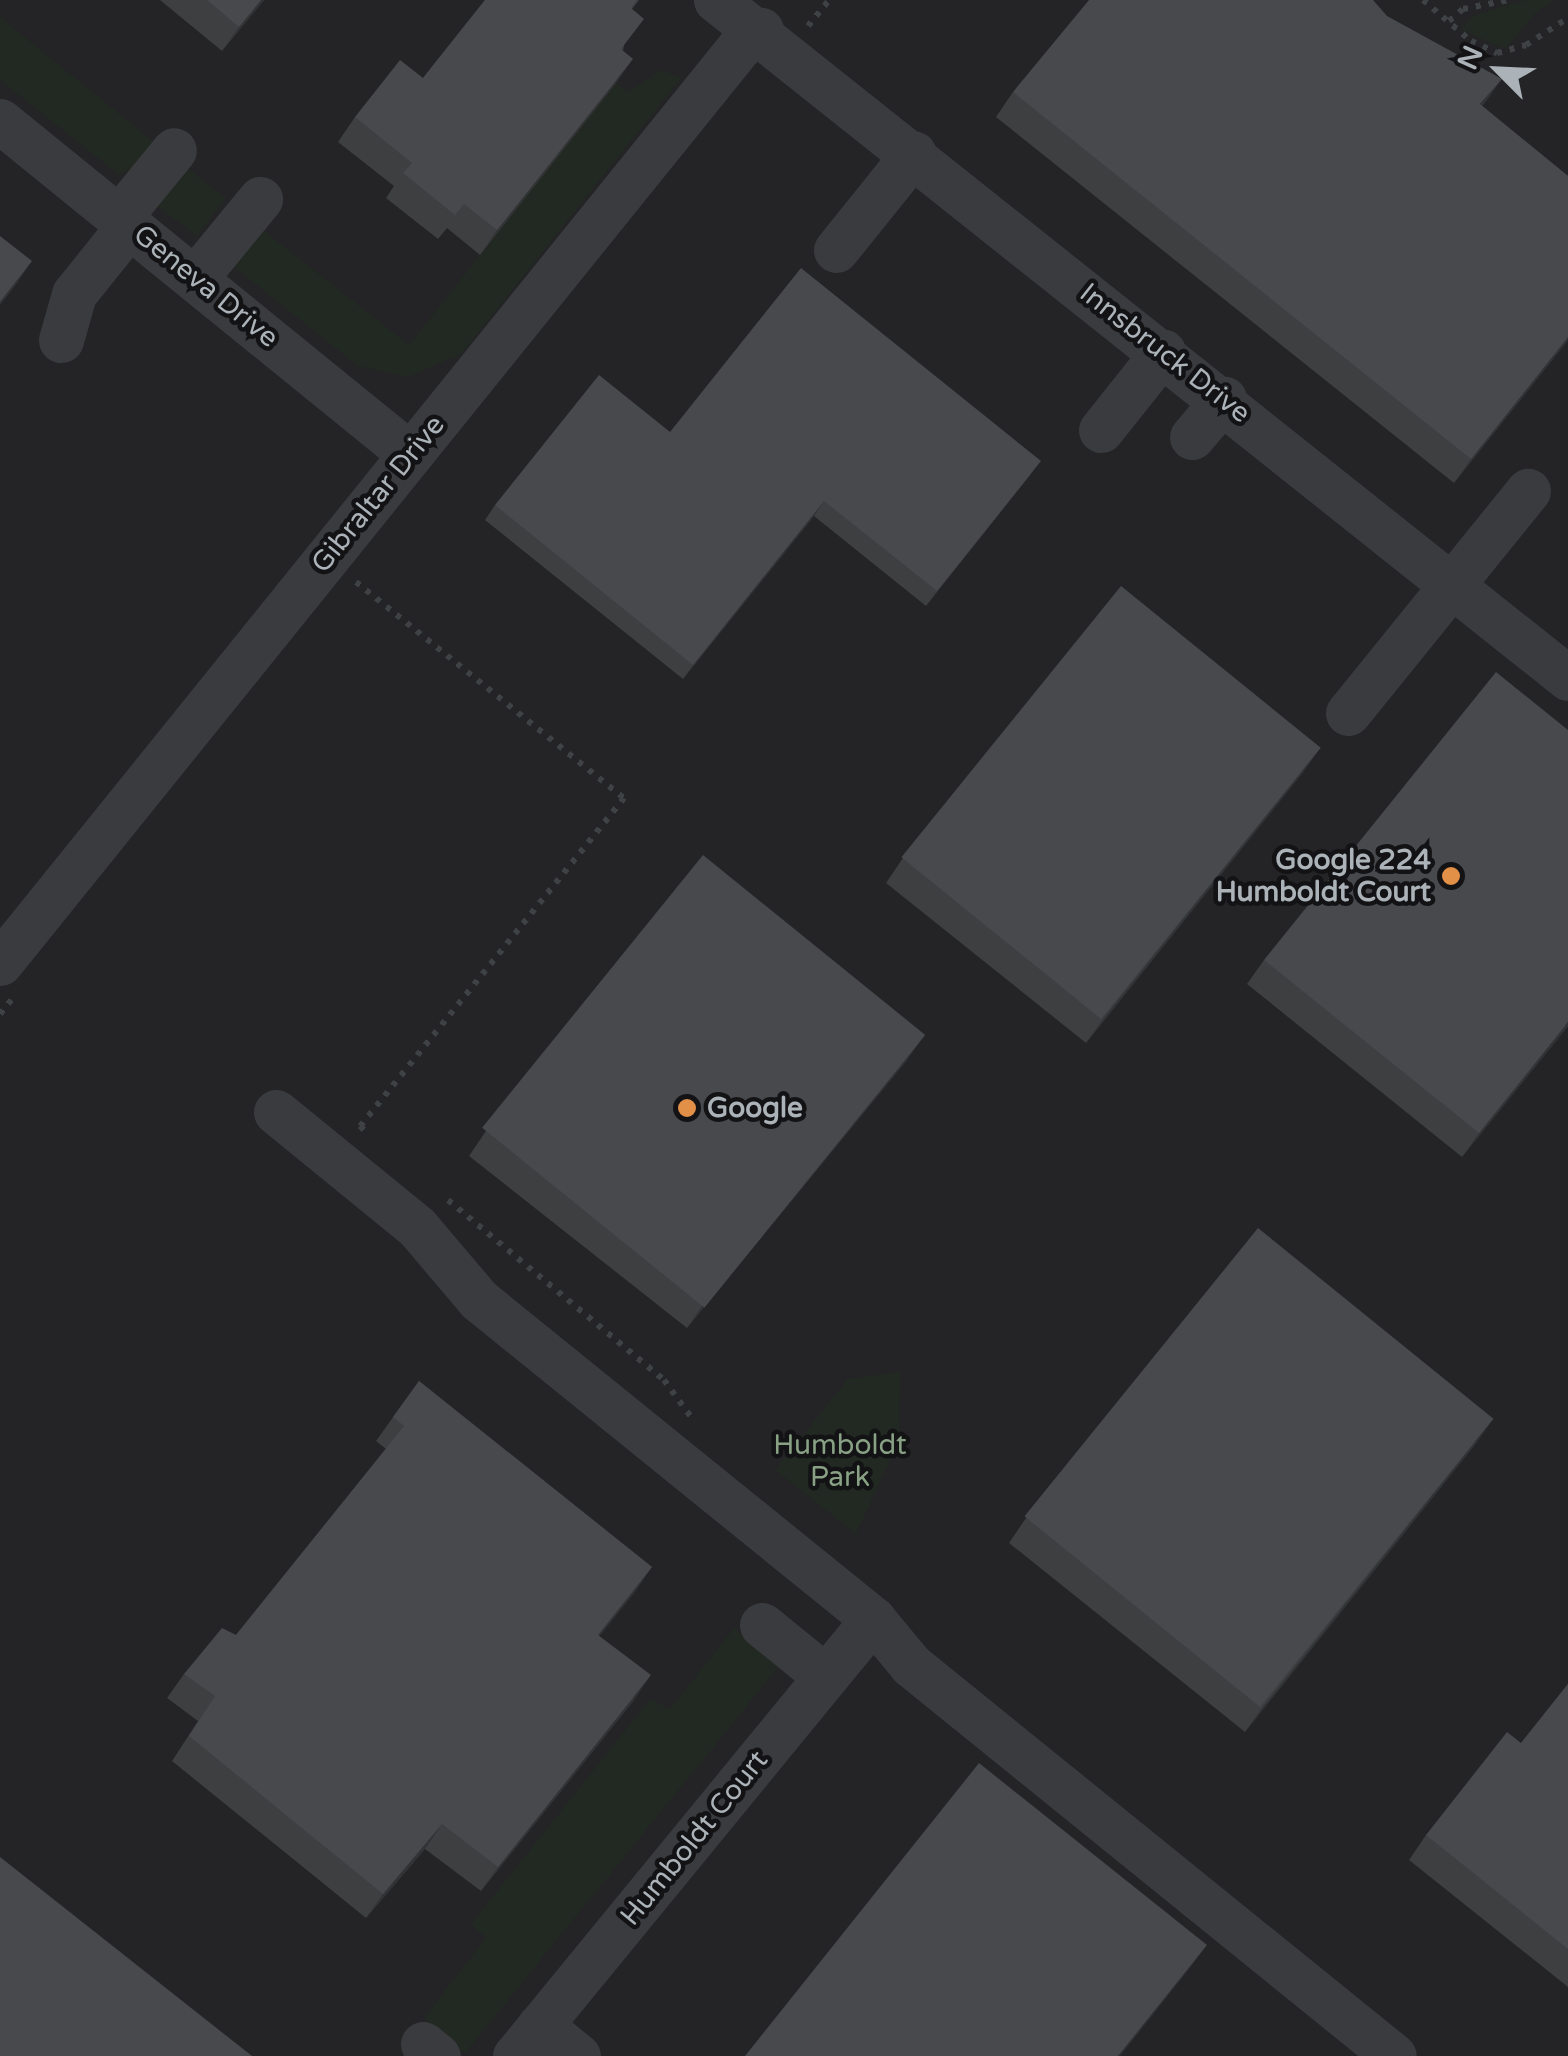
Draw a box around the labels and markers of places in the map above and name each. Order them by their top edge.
place label: Google 224 Humboldt Court [1216,843,1431,909]
marker: Google 224 Humboldt Court [1440,865,1462,887]
place label: Google [707,1091,803,1125]
marker: Google [676,1097,698,1119]

